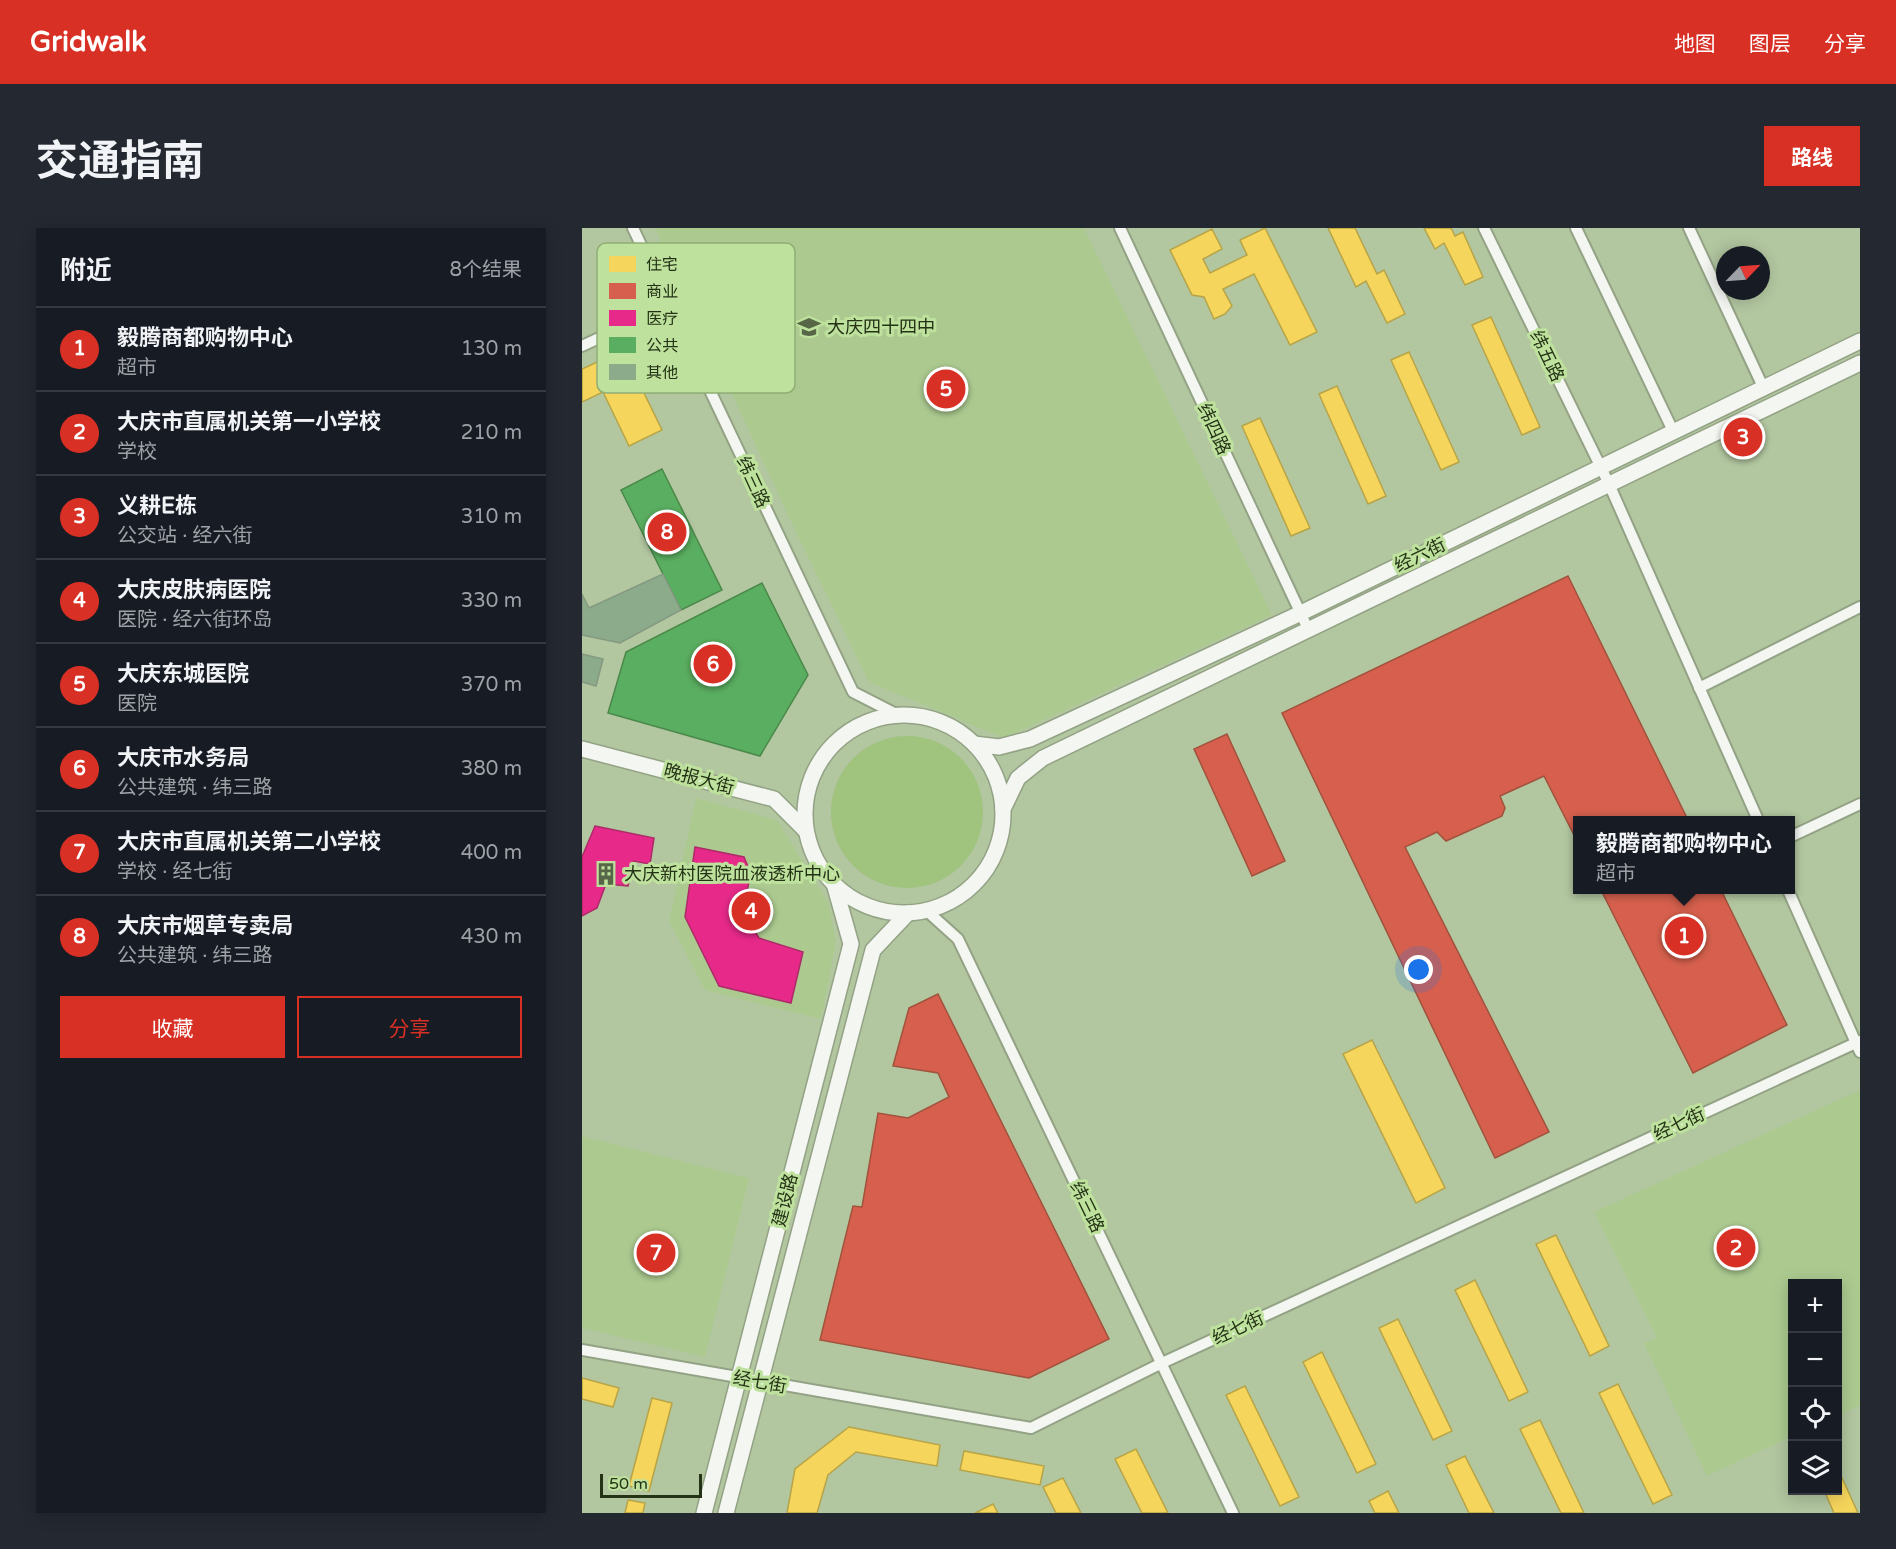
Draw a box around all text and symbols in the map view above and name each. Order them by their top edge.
text: Gridwalk [30,25,147,59]
text: 地图 [1674,32,1716,57]
text: 图层 [1749,32,1791,57]
text: 分享 [1824,32,1866,57]
button: 路线 [1764,126,1860,186]
text: 交通指南 [36,136,204,187]
legend [597,243,795,393]
north arrow [1716,246,1770,300]
text: 附近 [60,255,112,286]
text: 住宅 [646,255,678,275]
text: 8个结果 [449,258,522,282]
text: 商业 [646,282,678,302]
text: 医疗 [646,309,678,329]
school or university icon: 大庆四十四中 [796,314,822,340]
place label: 大庆四十四中 [827,316,935,338]
text: 毅腾商都购物中心 [117,325,293,351]
street label: 纬五路 [1525,327,1569,385]
text: 公共 [646,336,678,356]
text: 1 [73,337,86,361]
text: 130 m [461,337,522,361]
text: 超市 [117,356,157,380]
text: 其他 [646,363,678,383]
pin: 5 [926,366,966,412]
street label: 纬四路 [1193,400,1235,458]
text: 大庆市直属机关第一小学校 [117,409,381,435]
pin: 3 [1724,414,1762,460]
text: 2 [73,421,86,445]
text: 210 m [461,421,522,445]
text: 学校 [117,440,157,464]
street label: 纬三路 [732,453,774,511]
text: 义耕E栋 [117,493,197,519]
text: 3 [73,505,86,529]
text: 310 m [461,505,522,529]
pin: 8 [648,510,686,554]
text: 公交站 · 经六街 [117,524,253,548]
street label: 经六街 [1391,533,1449,577]
text: 大庆皮肤病医院 [117,577,271,603]
text: 4 [73,589,86,613]
text: 330 m [461,589,522,613]
text: 医院 · 经六街环岛 [117,608,273,632]
pin: 6 [694,642,732,686]
text: 大庆东城医院 [117,661,249,687]
text: 5 [73,673,86,697]
text: 370 m [461,673,522,697]
text: 医院 [117,692,157,716]
text: 大庆市水务局 [117,745,249,771]
text: 6 [73,757,86,781]
text: 380 m [461,757,522,781]
street label: 晚报大街 [661,759,737,799]
text: 公共建筑 · 纬三路 [117,776,273,800]
popup [1573,816,1795,894]
text: 大庆市直属机关第二小学校 [117,829,381,855]
text: 毅腾商都购物中心 [1596,831,1772,857]
text: 7 [73,841,86,865]
text: 400 m [461,841,522,865]
text: 学校 · 经七街 [117,860,233,884]
building icon: 大庆新村医院血液透析中心 [593,861,619,887]
text: 超市 [1596,862,1636,886]
place label: 大庆新村医院血液透析中心 [624,863,840,885]
pin: 4 [732,888,770,934]
text: 大庆市烟草专卖局 [117,913,293,939]
pin: 1 [1664,914,1704,958]
text: 8 [73,925,86,949]
text: 430 m [461,925,522,949]
text: 公共建筑 · 纬三路 [117,944,273,968]
your location [1404,955,1433,984]
button: 收藏 [60,996,285,1058]
button: 分享 [297,996,522,1058]
street label: 经七街 [1650,1103,1708,1145]
street label: 建设路 [768,1171,802,1229]
street label: 纬三路 [1065,1178,1109,1236]
pin: 2 [1716,1226,1756,1270]
pin: 7 [636,1230,676,1276]
map controls [1788,1279,1842,1495]
button: + [1788,1279,1842,1333]
street label: 经七街 [1209,1307,1267,1349]
button: − [1788,1333,1842,1387]
street label: 经七街 [732,1366,788,1398]
button: locate [1788,1387,1842,1441]
button: layers [1788,1441,1842,1495]
scale bar [600,1471,702,1498]
text: 50 m [609,1474,648,1494]

